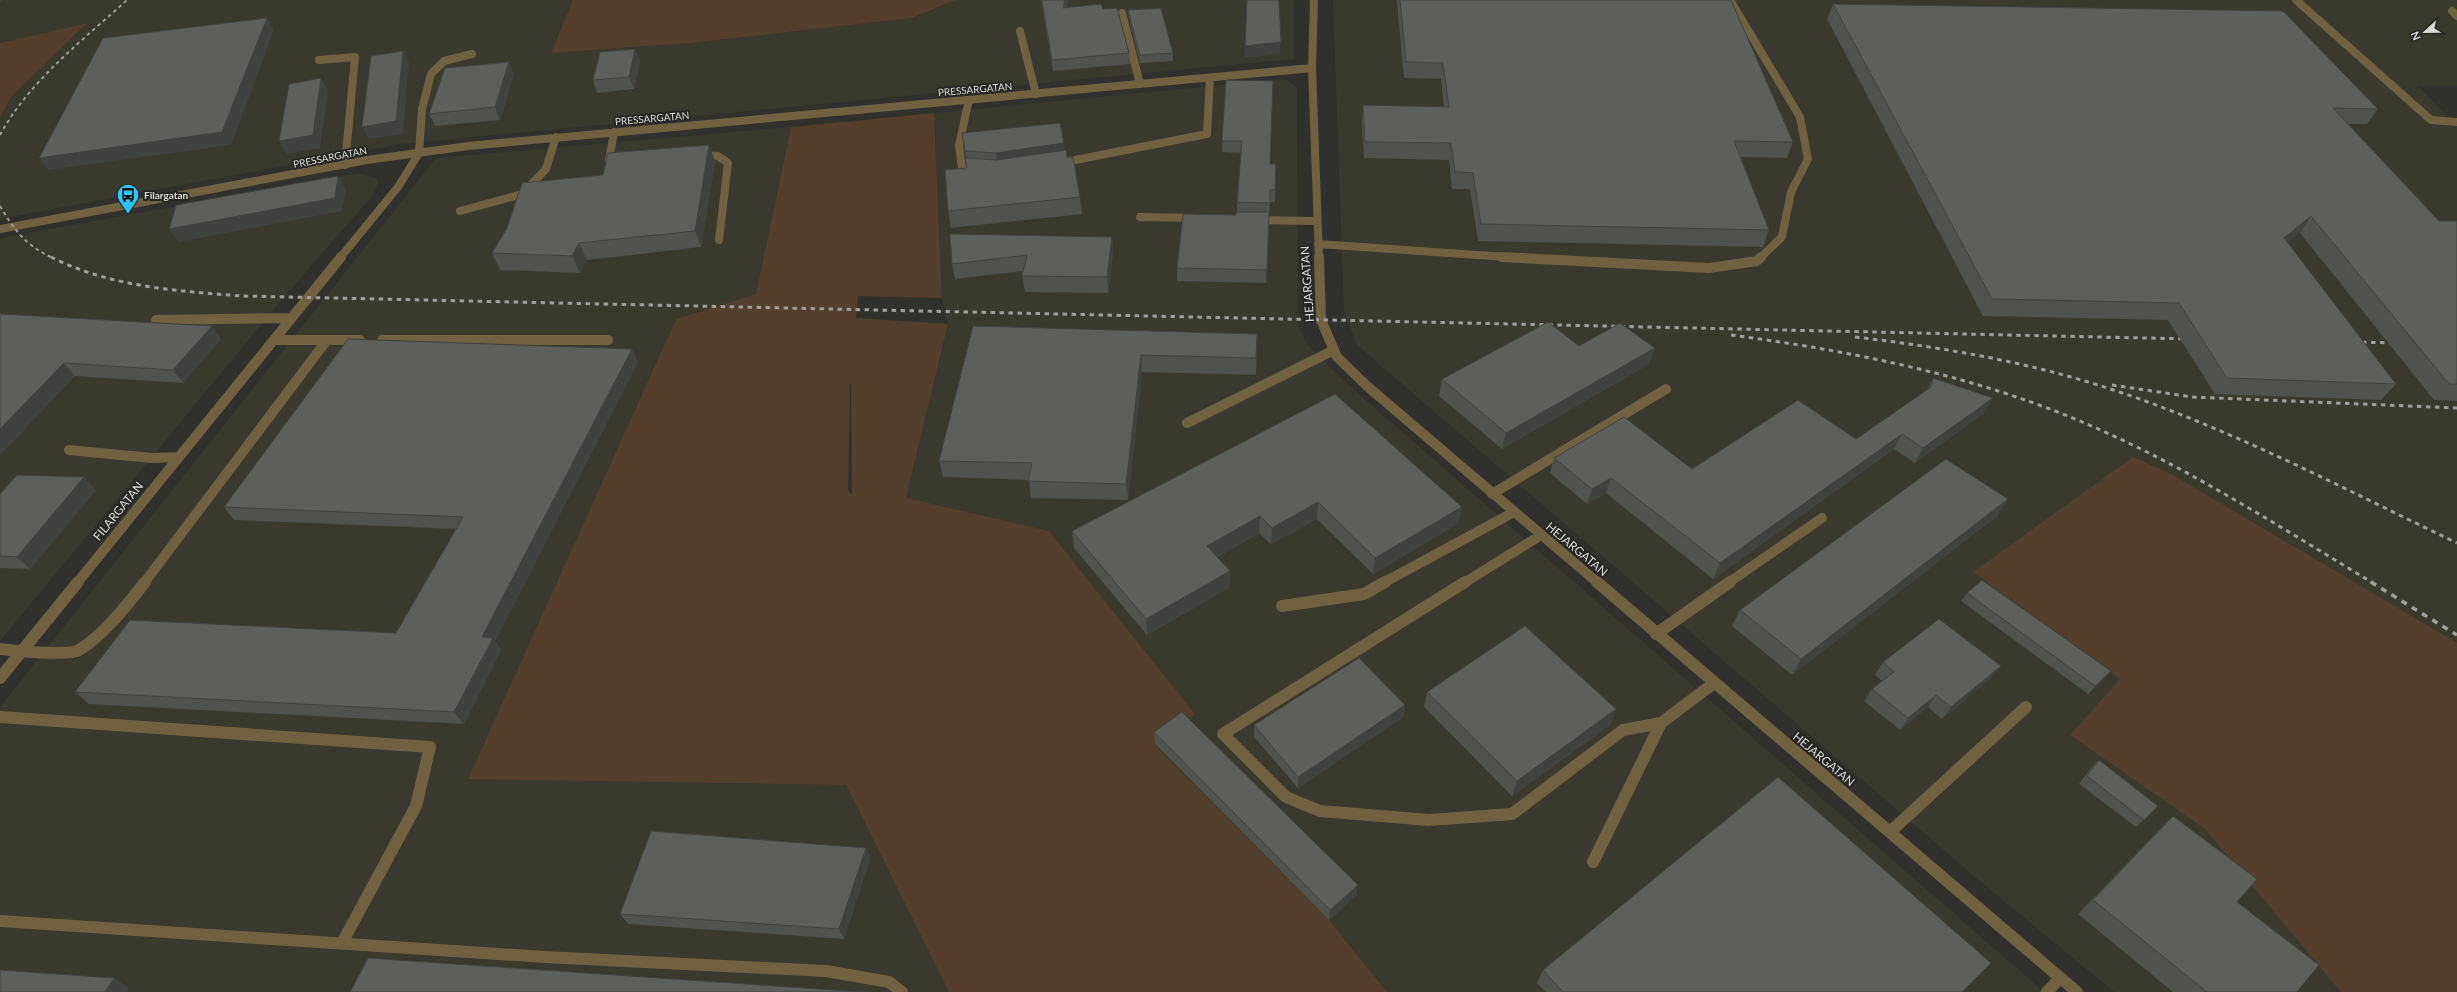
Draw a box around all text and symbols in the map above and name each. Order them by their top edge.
north arrow [2405,12,2445,52]
text: N [2408,30,2423,42]
street label: PRESSARGATAN [937,80,1013,98]
street label: PRESSARGATAN [614,109,690,127]
street label: PRESSARGATAN [292,144,368,170]
bus stop icon: Filargatan [115,182,141,215]
place label: Filargatan [144,189,189,201]
street label: HEJARGATAN [1297,246,1317,322]
street label: FILARGATAN [90,479,146,543]
street label: HEJARGATAN [1543,519,1611,579]
street label: HEJARGATAN [1790,729,1858,789]

